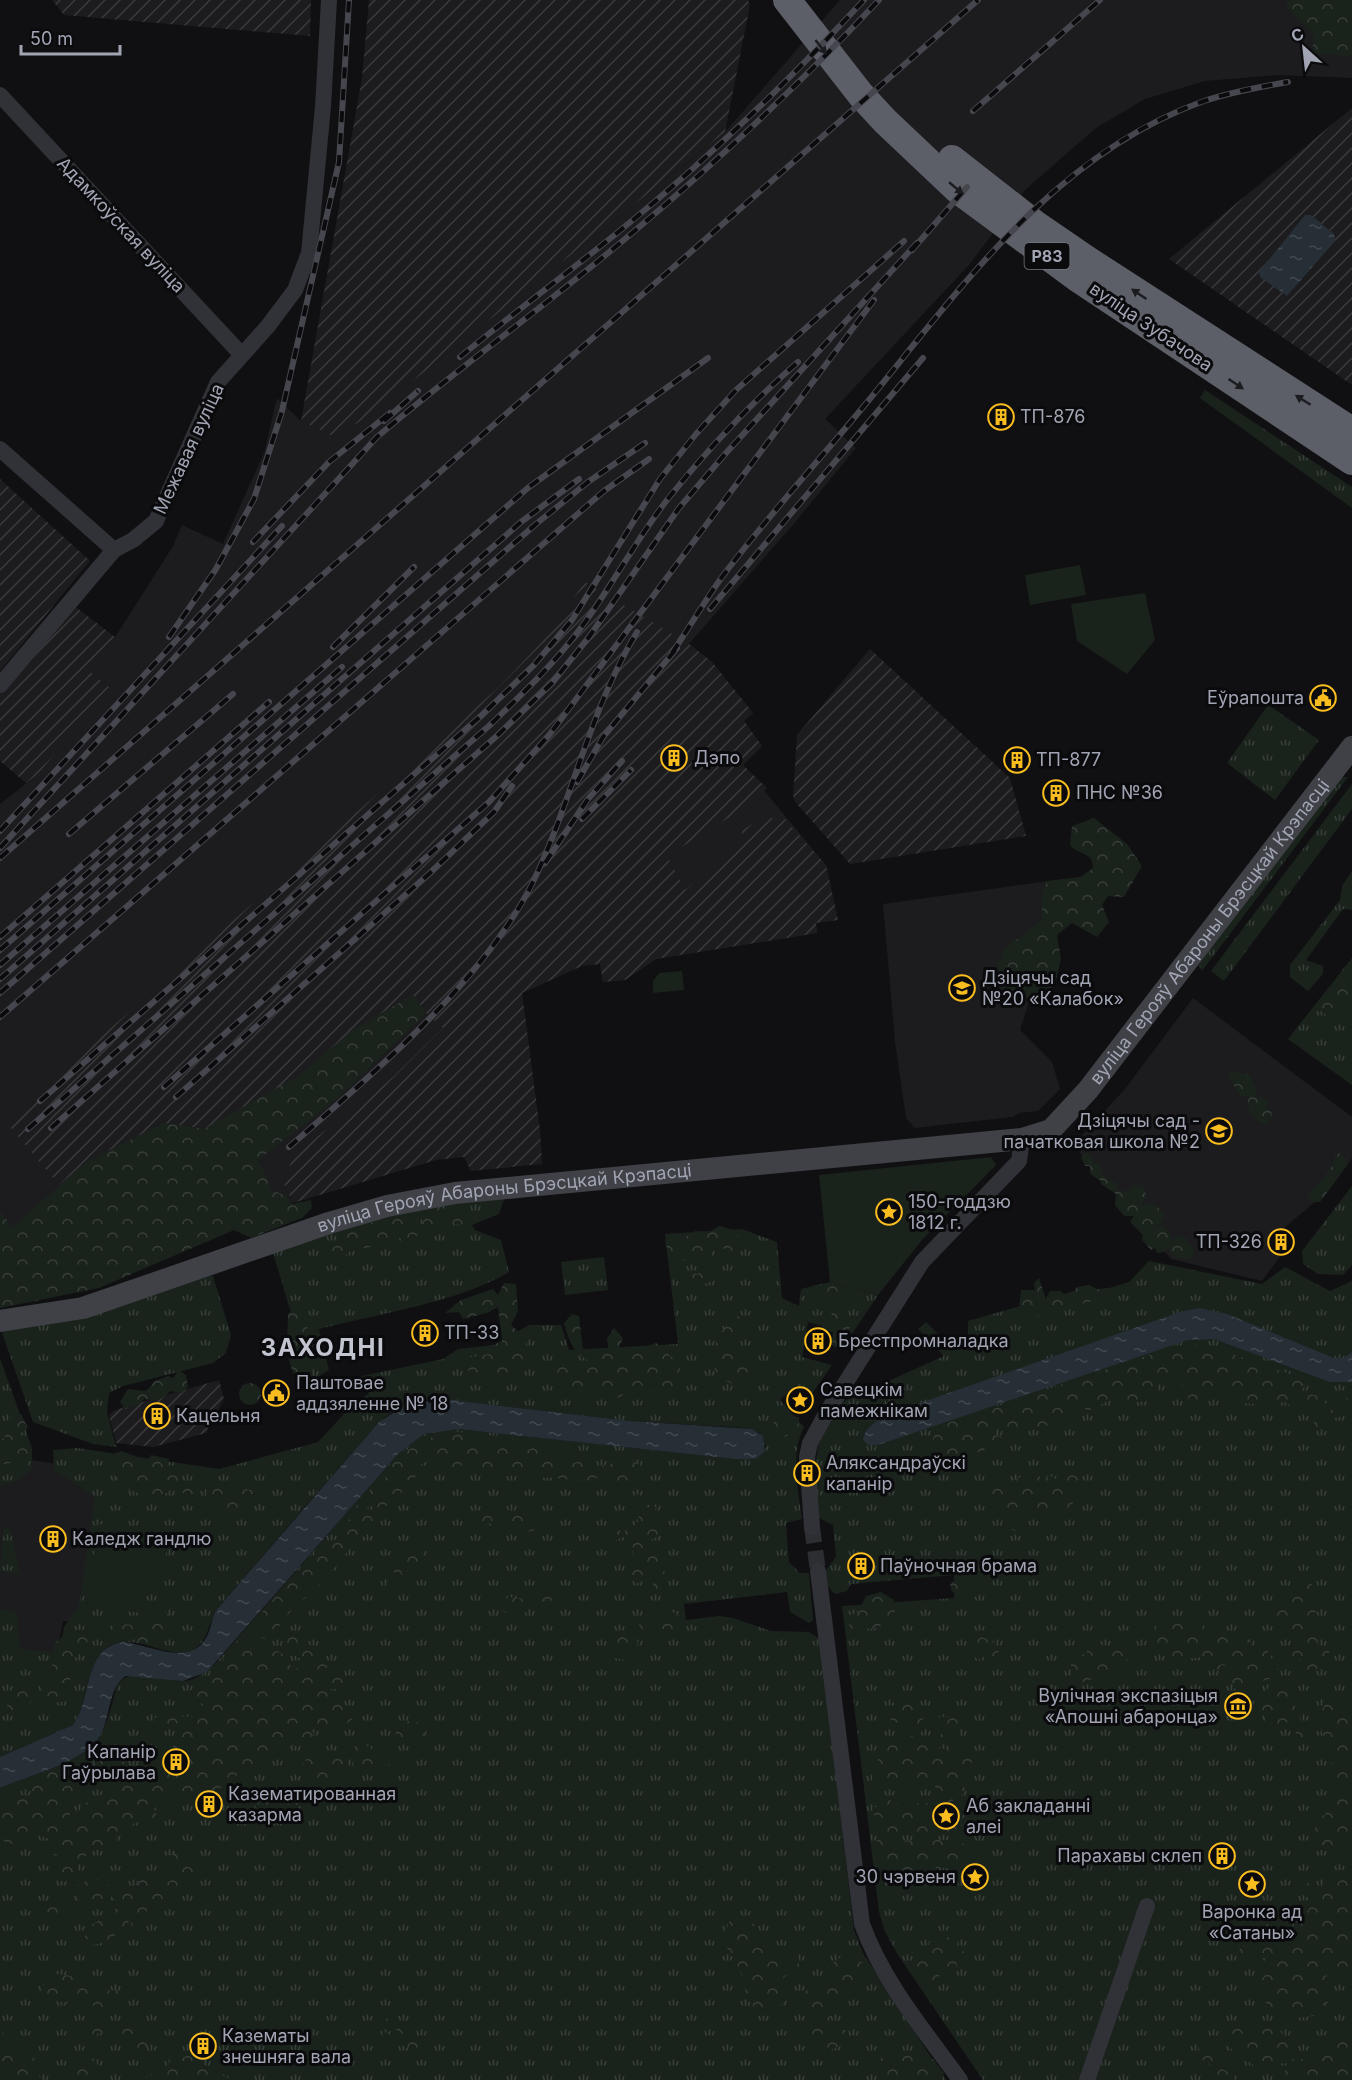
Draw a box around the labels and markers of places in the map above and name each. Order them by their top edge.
building icon: ТП-876 [986,402,1016,432]
place label: ТП-876 [1020,406,1085,427]
public building icon: Еўрапошта [1308,683,1338,713]
place label: Еўрапошта [1207,687,1304,708]
building icon: Дэпо [659,743,689,773]
building icon: ТП-877 [1002,745,1032,775]
place label: Дэпо [694,747,740,768]
place label: ТП-877 [1036,749,1101,770]
building icon: ПНС №36 [1041,778,1071,808]
place label: ПНС №36 [1076,782,1163,803]
place label: Дзіцячы сад №20 «Калабок» [982,967,1124,1009]
school or university icon: Дзіцячы сад №20 «Калабок» [947,973,977,1003]
place label: Дзіцячы сад - пачатковая школа №2 [1004,1110,1200,1152]
school or university icon: Дзіцячы сад - пачатковая школа №2 [1204,1116,1234,1146]
place label: 150-годдзю 1812 г. [908,1191,1011,1233]
place icon: 150-годдзю 1812 г. [874,1197,904,1227]
building icon: ТП-326 [1266,1227,1296,1257]
place label: ТП-326 [1196,1231,1262,1252]
building icon: ТП-33 [410,1318,440,1348]
place label: ТП-33 [444,1322,499,1343]
building icon: Брестпромналадка [803,1326,833,1356]
place label: Брестпромналадка [838,1330,1009,1351]
place label: Паштовае аддзяленне № 18 [296,1372,448,1414]
public building icon: Паштовае аддзяленне № 18 [261,1378,291,1408]
place label: Савецкім памежнікам [820,1379,928,1421]
place icon: Савецкім памежнікам [785,1385,815,1415]
building icon: Кацельня [142,1401,172,1431]
place label: Кацельня [176,1405,260,1426]
place label: Аляксандраўскі капанір [826,1452,966,1494]
building icon: Аляксандраўскі капанір [792,1458,822,1488]
building icon: Каледж гандлю [38,1524,68,1554]
place label: Каледж гандлю [72,1528,211,1549]
building icon: Паўночная брама [846,1551,876,1581]
place label: Паўночная брама [880,1555,1037,1576]
place label: Вулічная экспазіцыя «Апошні абаронца» [1038,1685,1218,1727]
museum icon: Вулічная экспазіцыя «Апошні абаронца» [1223,1691,1253,1721]
place label: Капанір Гаўрылава [62,1741,156,1783]
building icon: Капанір Гаўрылава [161,1747,191,1777]
place label: Казематированная казарма [228,1783,396,1825]
building icon: Казематированная казарма [194,1789,224,1819]
place label: Аб закладанні алеі [966,1795,1090,1837]
place icon: Аб закладанні алеі [931,1801,961,1831]
building icon: Парахавы склеп [1207,1841,1237,1871]
place label: Парахавы склеп [1057,1845,1202,1866]
place icon: 30 чэрвеня [960,1862,990,1892]
place label: 30 чэрвеня [856,1866,956,1887]
place icon: Варонка ад «Сатаны» [1237,1869,1267,1899]
place label: Варонка ад «Сатаны» [1202,1901,1302,1943]
place label: Казематы знешняга вала [222,2025,351,2067]
building icon: Казематы знешняга вала [188,2031,218,2061]

